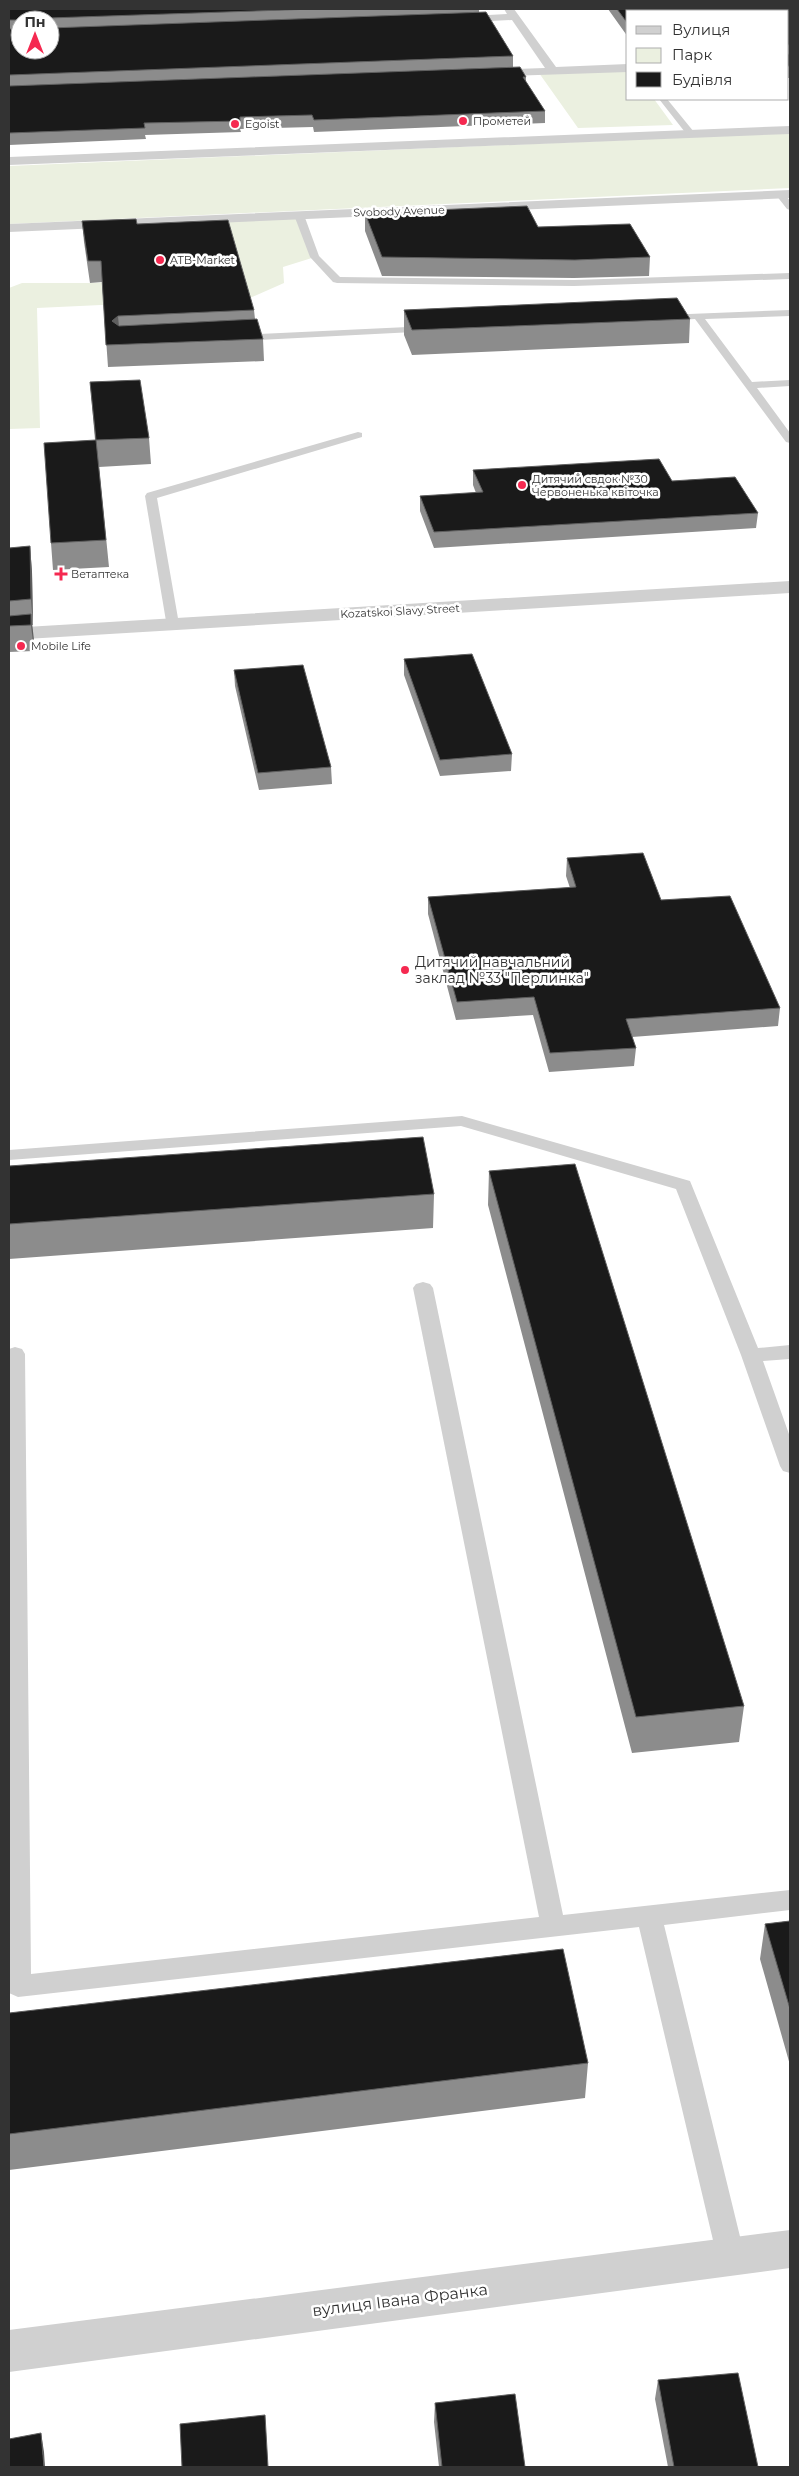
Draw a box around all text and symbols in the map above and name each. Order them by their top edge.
north arrow [10,10,60,60]
legend [626,10,789,100]
text: Пн [24,13,46,31]
text: Вулиця [672,20,730,39]
text: Парк [672,45,712,64]
text: Будівля [672,70,732,89]
place label: Прометей [473,114,531,128]
marker: Прометей [457,115,469,127]
place label: Egoist [245,117,280,131]
marker: Egoist [229,118,241,130]
street label: Svobody Avenue [353,202,445,220]
place label: ATB-Market [170,253,236,267]
marker: ATB-Market [154,254,166,266]
place label: Дитячий свдок №30 Червоненька квіточка [532,472,659,499]
marker: Дитячий свдок №30 Червоненька квіточка [516,479,528,491]
place label: Ветаптека [71,567,129,581]
marker: Ветаптека [55,568,67,580]
street label: Kozatskoi Slavy Street [340,601,461,621]
place label: Mobile Life [31,639,91,653]
marker: Mobile Life [15,640,27,652]
place label: Дитячий навчальний заклад №33 "Перлинка" [415,953,589,987]
marker: Дитячий навчальний заклад №33 "Перлинка" [399,964,411,976]
street label: вулиця Івана Франка [311,2280,489,2320]

